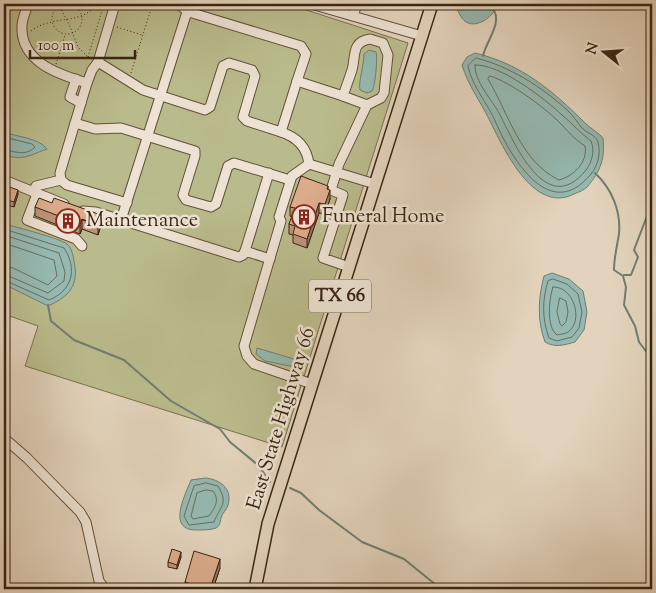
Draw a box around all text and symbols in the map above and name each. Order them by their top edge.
scale bar [30,28,135,60]
north arrow [578,28,628,78]
text: 100 m [38,36,75,57]
text: N [582,41,605,57]
place label: Funeral Home [322,203,444,232]
building icon: Funeral Home [291,204,317,230]
place label: Maintenance [86,207,198,236]
building icon: Maintenance [55,208,81,234]
road number: TX 66 [309,280,371,312]
street label: East State Highway 66 [240,324,324,514]

